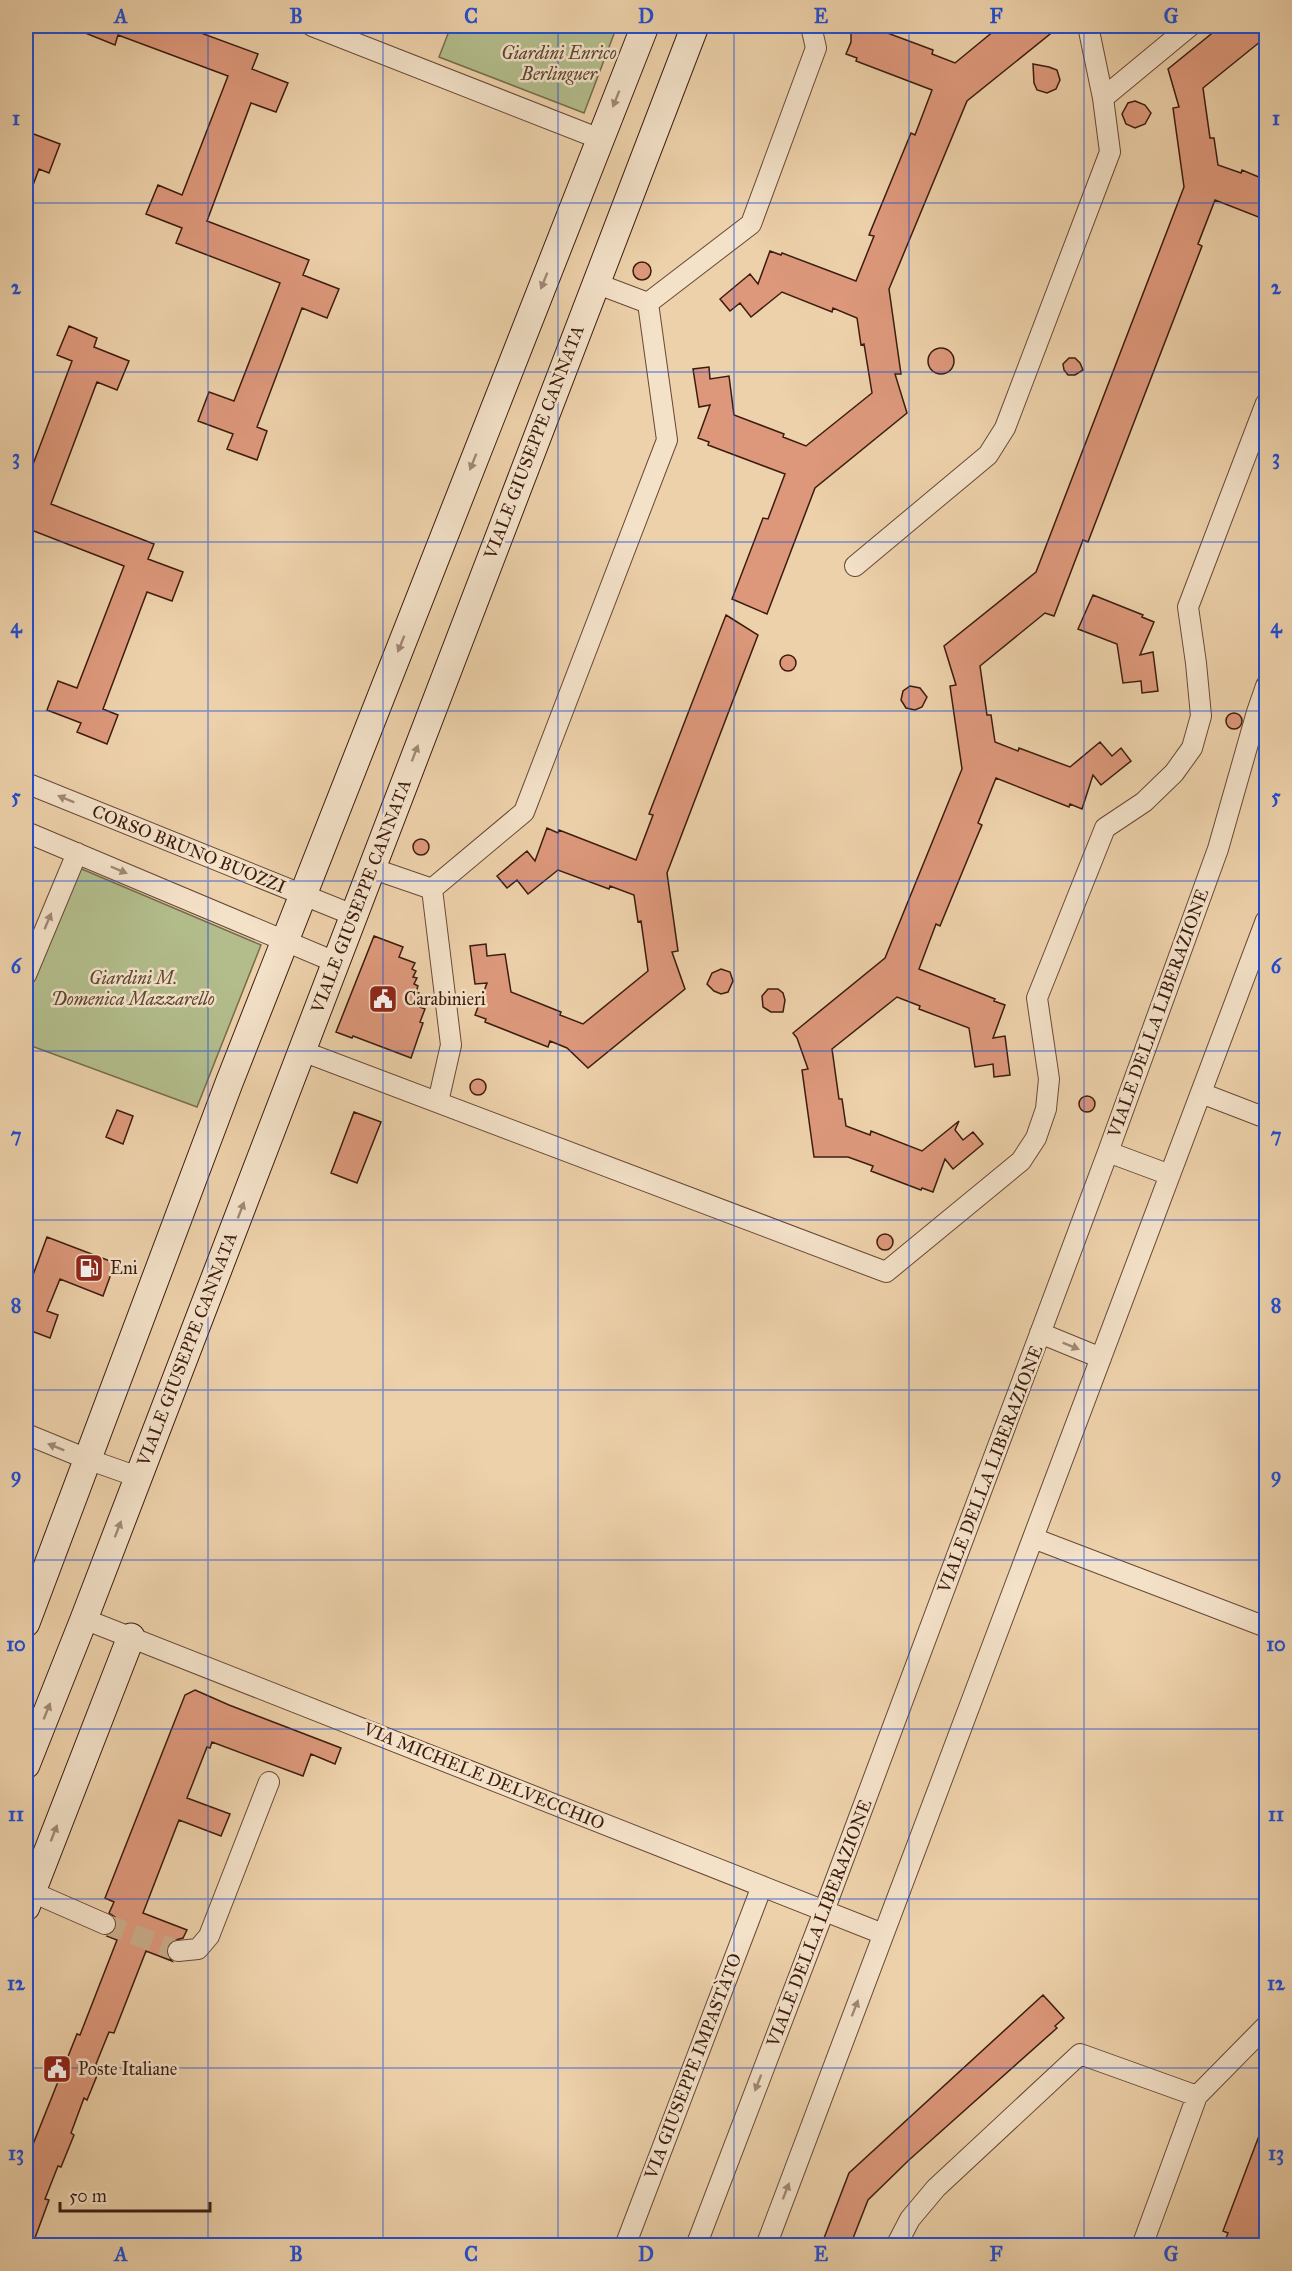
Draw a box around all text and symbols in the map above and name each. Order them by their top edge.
text: A [112,4,128,28]
text: B [289,4,303,28]
text: C [464,4,478,28]
text: D [638,4,654,28]
text: E [814,4,829,28]
text: F [989,4,1003,28]
text: G [1164,4,1179,28]
park label: Giardini Enrico Berlinguer [501,42,617,85]
one-way arrow [611,91,621,109]
text: 1 [12,106,20,130]
text: 1 [1272,106,1280,130]
one-way arrow [539,272,548,290]
text: 2 [11,275,22,299]
text: 2 [1271,275,1282,299]
street label: VIALE GIUSEPPE CANNATA [479,322,589,563]
text: 3 [12,445,20,470]
text: 3 [1272,445,1280,470]
one-way arrow [468,453,477,471]
text: 4 [10,614,22,639]
text: 4 [1270,614,1282,639]
one-way arrow [396,635,406,653]
one-way arrow [411,744,420,762]
street label: VIALE GIUSEPPE CANNATA [306,776,416,1017]
text: 5 [11,784,21,808]
text: 5 [1271,784,1281,808]
one-way arrow [56,794,74,804]
street label: CORSO BRUNO BUOZZI [89,800,289,898]
one-way arrow [110,865,127,874]
street label: VIALE DELLA LIBERAZIONE [1102,885,1213,1141]
one-way arrow [44,912,53,930]
text: 6 [11,954,23,978]
text: 6 [1271,954,1283,978]
park label: Giardini M. Domenica Mazzarello [51,967,215,1010]
public building icon: Carabinieri [367,983,399,1015]
place label: Carabinieri [404,988,486,1010]
text: 7 [11,1123,22,1147]
text: 7 [1271,1123,1282,1147]
one-way arrow [237,1201,246,1219]
street label: VIALE GIUSEPPE CANNATA [132,1229,242,1470]
fuel station icon: Eni [73,1252,105,1284]
place label: Eni [110,1257,138,1279]
text: 8 [11,1293,21,1317]
text: 8 [1271,1293,1281,1317]
one-way arrow [1062,1341,1080,1351]
street label: VIALE DELLA LIBERAZIONE [932,1342,1047,1597]
one-way arrow [48,1442,65,1451]
text: 9 [11,1463,21,1488]
text: 9 [1271,1463,1281,1488]
one-way arrow [114,1520,124,1538]
text: 10 [6,1632,26,1656]
text: 10 [1266,1632,1286,1656]
one-way arrow [42,1701,52,1719]
street label: VIA MICHELE DELVECCHIO [359,1717,608,1835]
street label: VIALE DELLA LIBERAZIONE [761,1796,876,2051]
text: 11 [8,1802,24,1826]
text: 11 [1268,1802,1284,1826]
one-way arrow [50,1824,60,1842]
street label: VIA GIUSEPPE IMPASTÀTO [637,1949,746,2183]
text: 12 [7,1971,26,1995]
text: 12 [1267,1971,1286,1995]
one-way arrow [851,1999,861,2017]
public building icon: Poste Italiane [41,2053,73,2085]
place label: Poste Italiane [78,2058,177,2080]
one-way arrow [753,2074,762,2092]
text: 13 [8,2141,24,2166]
text: 13 [1268,2141,1284,2166]
scale bar [60,2175,210,2213]
one-way arrow [782,2182,792,2200]
text: 50 m [69,2185,107,2207]
text: A [112,2242,128,2266]
text: B [289,2242,303,2266]
text: C [464,2242,478,2266]
text: D [638,2242,654,2266]
text: E [814,2242,829,2266]
text: F [989,2242,1003,2266]
text: G [1164,2242,1179,2266]

